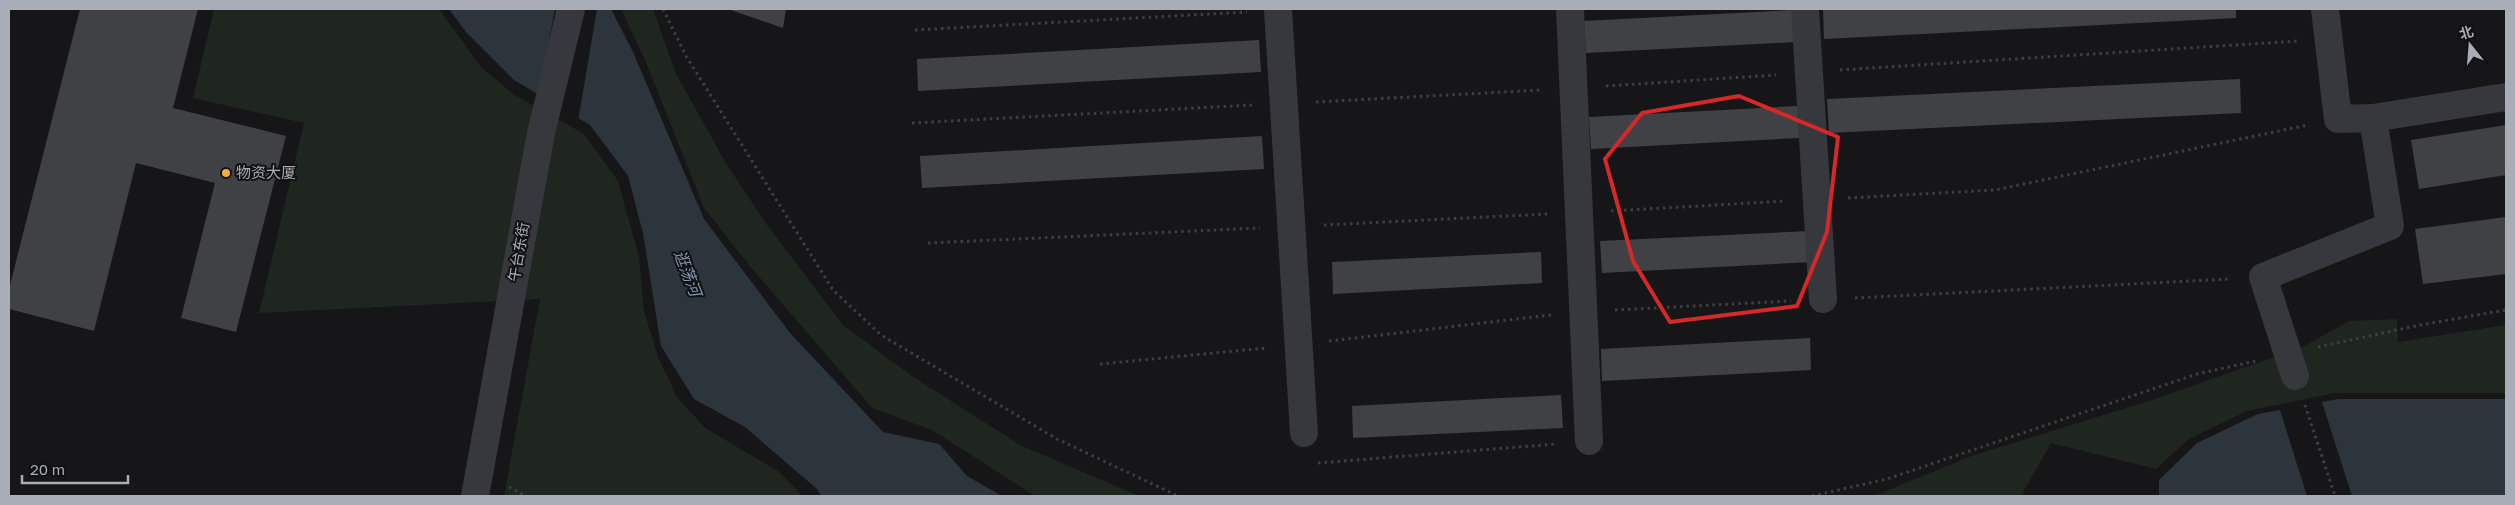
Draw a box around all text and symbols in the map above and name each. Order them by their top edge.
north arrow [2445,20,2495,70]
text: 北 [2457,22,2475,42]
place label: 物资大厦 [236,163,296,181]
marker: 物资大厦 [220,167,232,179]
street label: 午台东街 [504,221,532,283]
water label: 逛荡河 [670,247,707,302]
scale bar [22,452,129,484]
text: 20 m [30,460,65,478]

